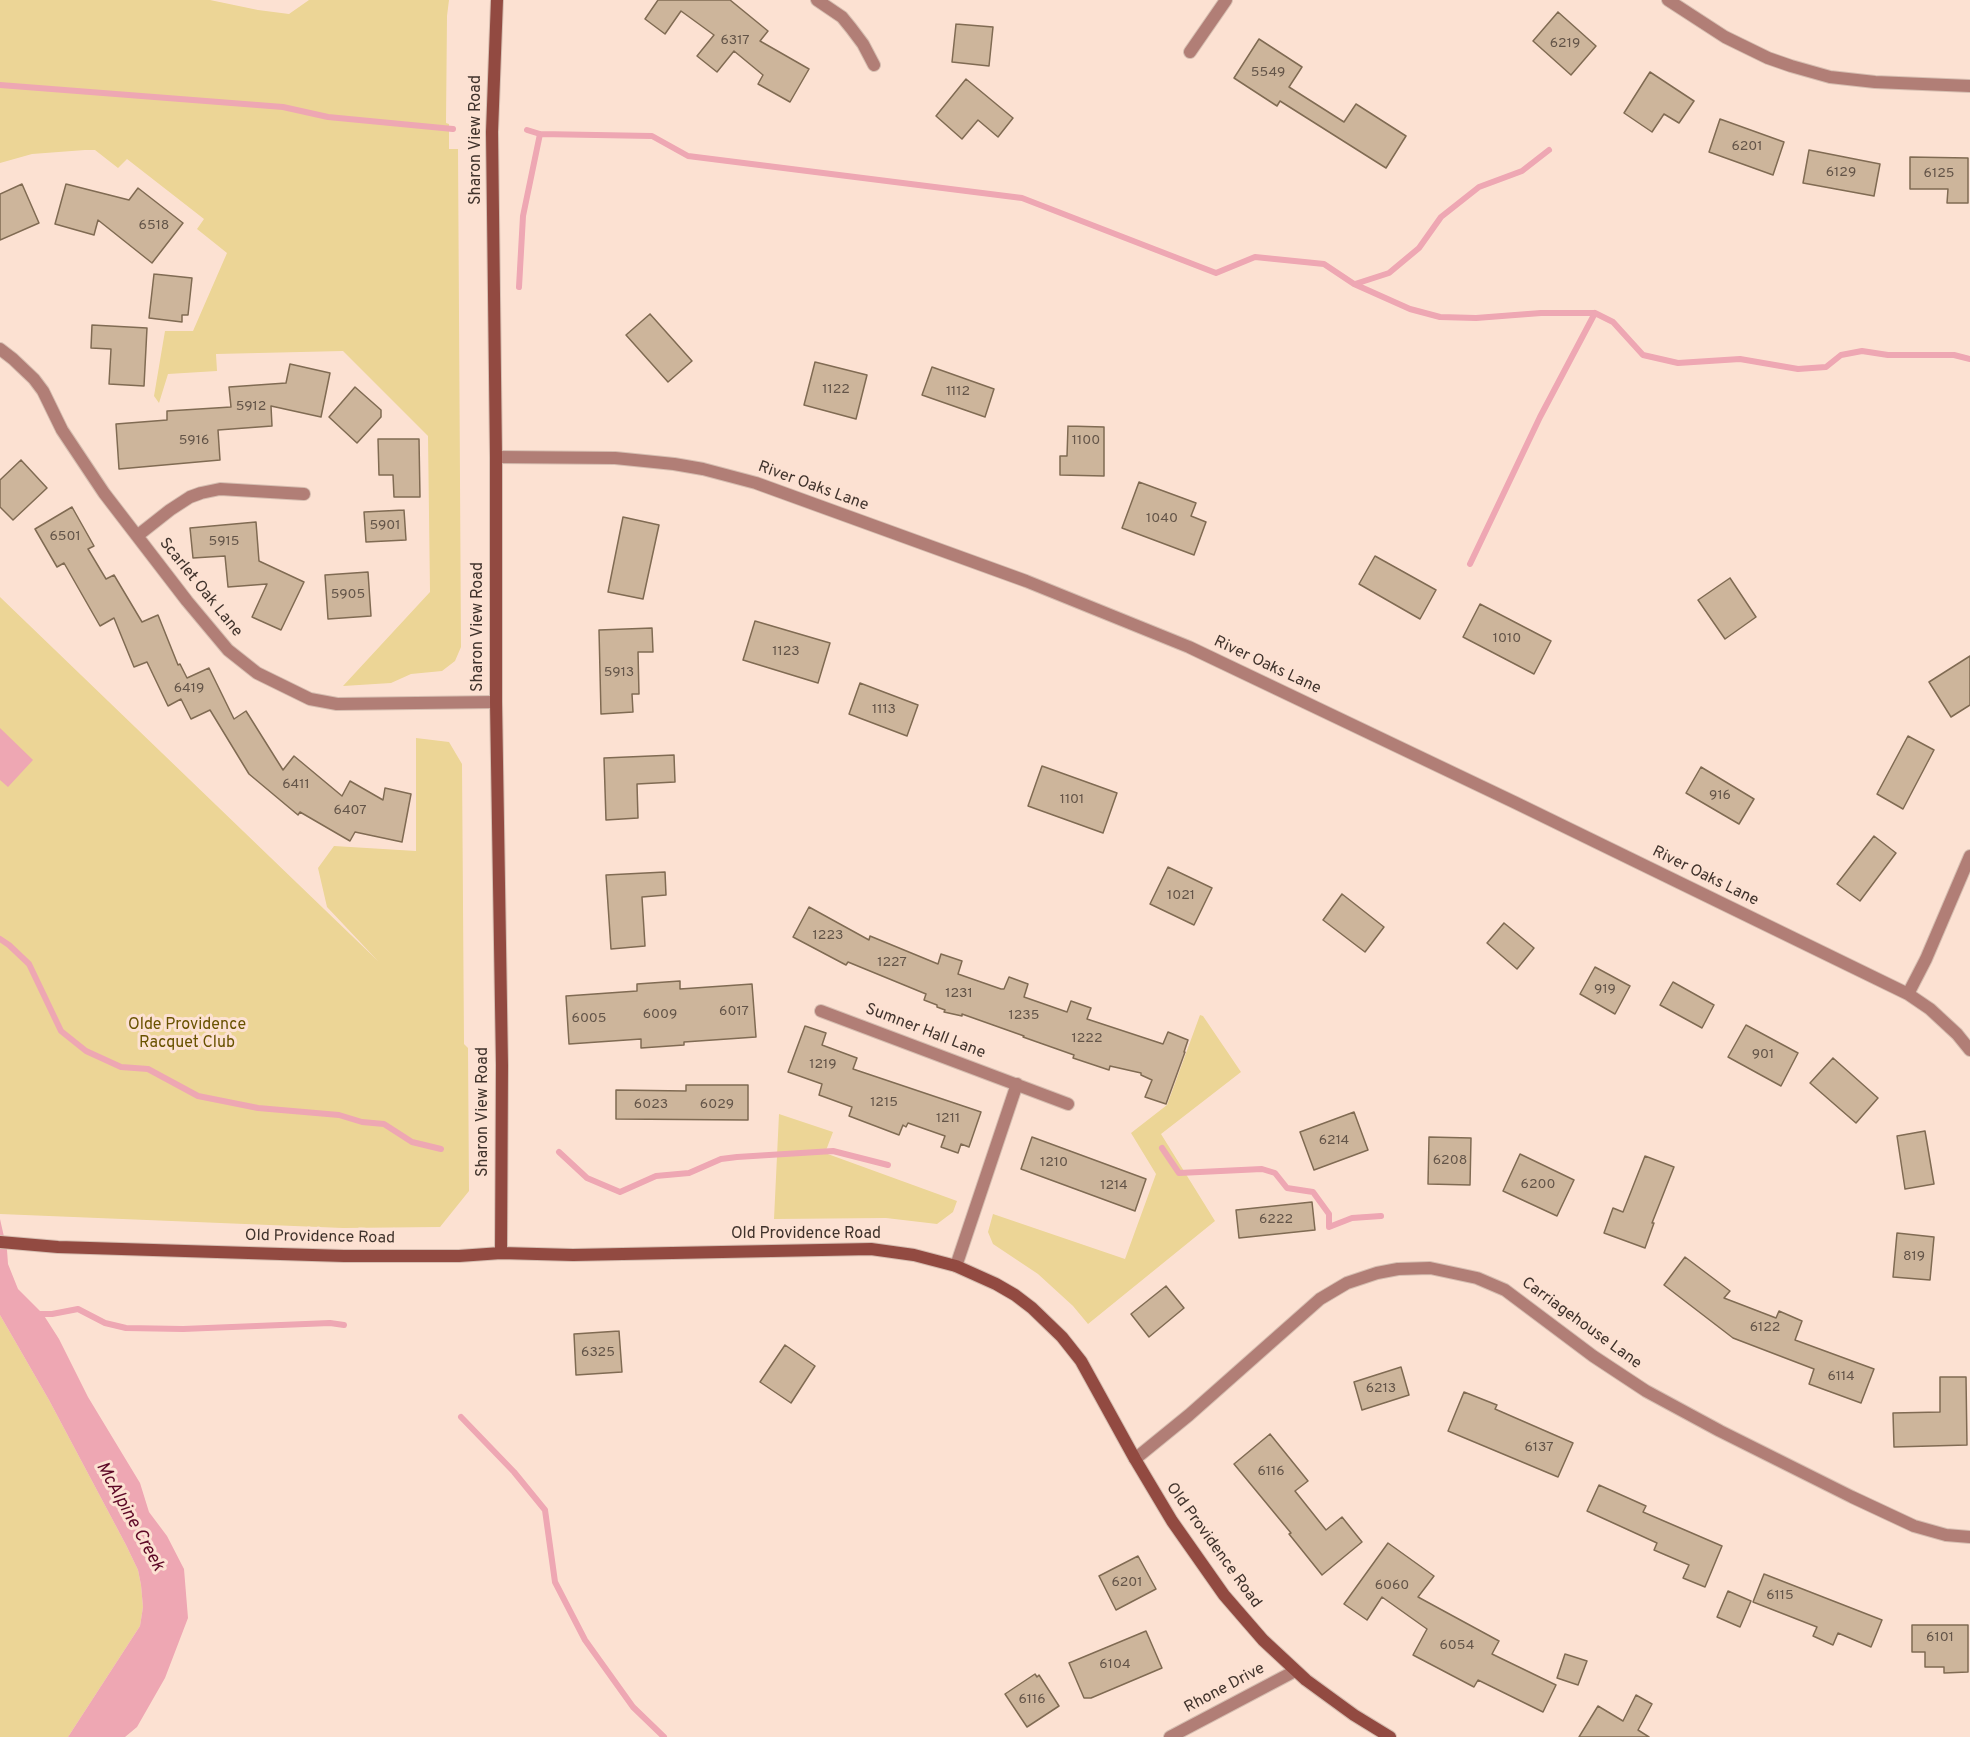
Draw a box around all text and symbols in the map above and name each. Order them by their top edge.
house number: 6317 [720,33,750,49]
house number: 6219 [1550,36,1580,52]
house number: 5549 [1251,65,1285,81]
street label: Sharon View Road [467,75,487,205]
house number: 6201 [1731,139,1763,155]
house number: 6129 [1826,165,1856,181]
house number: 6125 [1924,166,1954,182]
house number: 6518 [139,218,169,234]
house number: 1122 [822,382,850,398]
house number: 1112 [946,384,970,400]
house number: 5912 [236,399,266,415]
house number: 5916 [179,433,209,449]
house number: 1100 [1072,433,1100,449]
street label: River Oaks Lane [755,458,871,516]
house number: 1040 [1146,511,1178,527]
house number: 5901 [369,518,401,534]
house number: 6501 [49,529,81,545]
house number: 5915 [209,534,239,550]
street label: Scarlet Oak Lane [154,535,246,641]
street label: Sharon View Road [469,562,489,692]
house number: 5905 [331,587,365,603]
house number: 1010 [1493,631,1521,647]
street label: River Oaks Lane [1210,633,1324,699]
house number: 1123 [772,644,800,660]
house number: 5913 [604,665,634,681]
house number: 6419 [174,681,204,697]
house number: 1113 [872,702,896,718]
house number: 6411 [282,777,310,793]
house number: 916 [1709,788,1731,804]
house number: 1101 [1060,792,1084,808]
house number: 6407 [334,803,366,819]
street label: River Oaks Lane [1649,843,1761,911]
house number: 1021 [1167,888,1195,904]
house number: 1223 [813,928,843,944]
house number: 1227 [877,955,907,971]
house number: 919 [1594,982,1616,998]
house number: 1231 [945,986,973,1002]
street label: Sumner Hall Lane [862,1000,988,1064]
house number: 6017 [719,1004,749,1020]
house number: 6009 [643,1007,677,1023]
house number: 1235 [1009,1008,1039,1024]
house number: 6005 [572,1011,606,1027]
park label: Olde Providence Racquet Club [128,1016,246,1054]
house number: 1222 [1072,1031,1102,1047]
street label: Sharon View Road [474,1047,494,1177]
house number: 901 [1752,1047,1774,1063]
house number: 1219 [809,1057,837,1073]
house number: 1215 [870,1095,898,1111]
house number: 6023 [634,1097,668,1113]
house number: 6029 [700,1097,734,1113]
house number: 1211 [936,1111,960,1127]
house number: 6214 [1319,1133,1349,1149]
house number: 6208 [1433,1153,1467,1169]
house number: 1210 [1040,1155,1068,1171]
house number: 6200 [1521,1177,1555,1193]
house number: 1214 [1100,1178,1128,1194]
house number: 6222 [1259,1212,1293,1228]
street label: Old Providence Road [731,1225,881,1245]
street label: Old Providence Road [245,1227,395,1249]
house number: 819 [1903,1249,1925,1265]
street label: Carriagehouse Lane [1517,1274,1645,1374]
house number: 6122 [1750,1320,1780,1336]
house number: 6325 [581,1345,615,1361]
house number: 6114 [1827,1369,1855,1385]
house number: 6213 [1366,1381,1396,1397]
house number: 6137 [1524,1440,1554,1456]
water label: McAlpine Creek [90,1459,168,1575]
house number: 6116 [1257,1464,1285,1480]
street label: Old Providence Road [1161,1480,1265,1612]
house number: 6201 [1111,1575,1143,1591]
house number: 6060 [1375,1578,1409,1594]
house number: 6115 [1766,1588,1794,1604]
house number: 6101 [1926,1630,1954,1646]
house number: 6054 [1439,1638,1475,1654]
house number: 6104 [1099,1657,1131,1673]
street label: Rhone Drive [1182,1660,1268,1718]
house number: 6116 [1018,1692,1046,1708]

